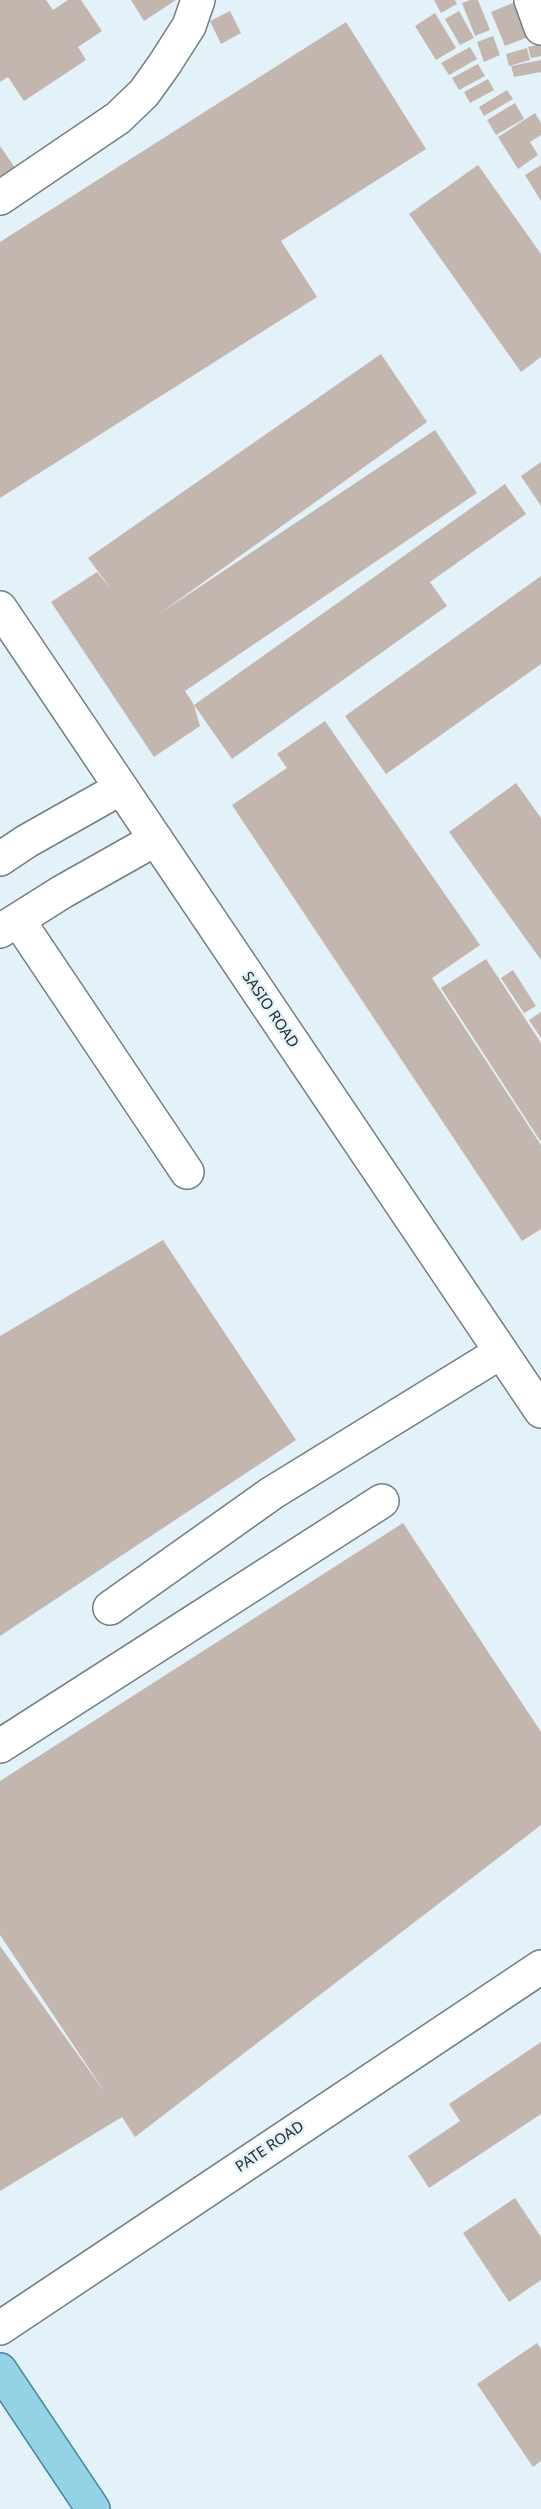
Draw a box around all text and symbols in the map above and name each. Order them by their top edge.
street label: SASIO ROAD [238,968,302,1052]
street label: PATE ROAD [232,2118,308,2176]

